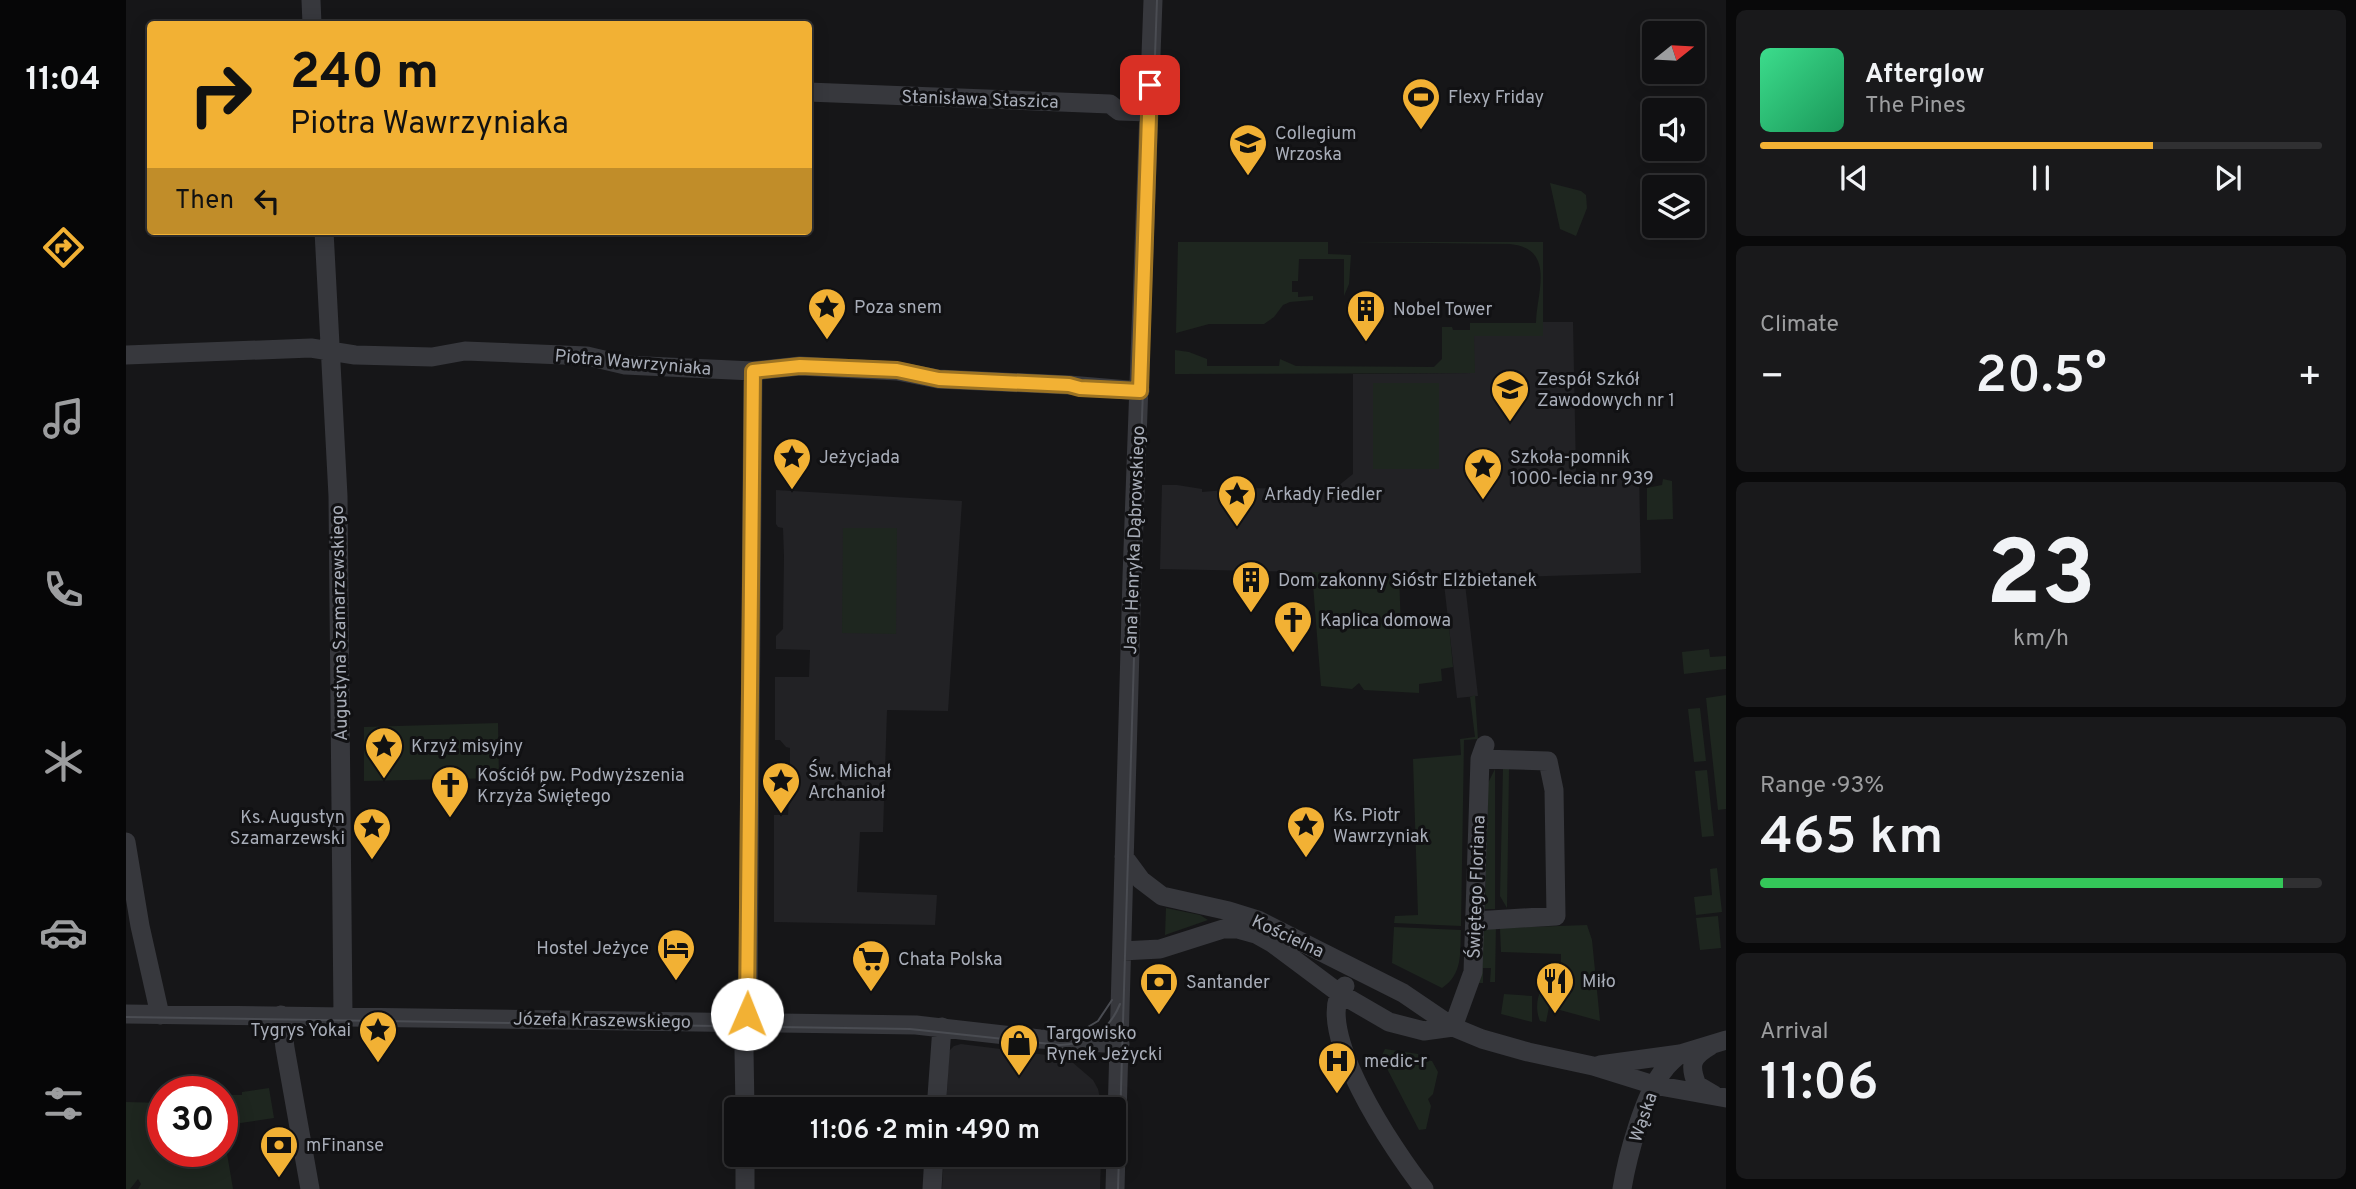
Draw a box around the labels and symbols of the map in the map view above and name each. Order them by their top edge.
north arrow [1642,21,1704,84]
pin [1120,55,1180,115]
sports icon: Flexy Friday [1400,76,1442,131]
street label: Stanisława Staszica [901,86,1059,115]
place label: Flexy Friday [1448,87,1544,110]
school or university icon: Collegium Wrzoska [1227,122,1269,177]
place label: Collegium Wrzoska [1275,123,1356,167]
place icon: Poza snem [806,286,848,341]
building icon: Nobel Tower [1345,288,1387,343]
place label: Poza snem [854,297,942,320]
place label: Nobel Tower [1393,299,1492,322]
street label: Piotra Wawrzyniaka [554,345,712,382]
school or university icon: Zespół Szkół Zawodowych nr 1 [1489,368,1531,423]
place label: Zespół Szkół Zawodowych nr 1 [1537,369,1675,413]
street label: Jana Henryka Dąbrowskiego [1120,425,1151,655]
place icon: Jeżycjada [771,436,813,491]
place icon: Szkoła-pomnik 1000-lecia nr 939 [1462,446,1504,501]
place label: Jeżycjada [819,447,900,470]
place label: Szkoła-pomnik 1000-lecia nr 939 [1510,447,1654,491]
place icon: Arkady Fiedler [1216,473,1258,528]
place label: Arkady Fiedler [1264,484,1382,507]
street label: Augustyna Szamarzewskiego [327,505,354,741]
building icon: Dom zakonny Sióstr Elżbietanek [1230,559,1272,614]
place label: Dom zakonny Sióstr Elżbietanek [1278,570,1537,593]
church icon: Kaplica domowa [1272,599,1314,654]
place label: Kaplica domowa [1320,610,1451,633]
place icon: Krzyż misyjny [363,725,405,780]
place label: Krzyż misyjny [411,736,523,759]
place label: Św. Michał Archanioł [808,759,891,805]
place icon: Św. Michał Archanioł [760,760,802,815]
church icon: Kościół pw. Podwyższenia Krzyża Świętego [429,764,471,819]
place label: Kościół pw. Podwyższenia Krzyża Świętego [477,765,684,809]
place icon: Ks. Piotr Wawrzyniak [1285,804,1327,859]
place label: Ks. Piotr Wawrzyniak [1333,805,1429,849]
place icon: Ks. Augustyn Szamarzewski [351,806,393,861]
place label: Ks. Augustyn Szamarzewski [230,807,345,851]
street label: Świętego Floriana [1461,815,1491,959]
street label: Kościelna [1247,911,1327,964]
hotel icon: Hostel Jeżyce [655,927,697,982]
place label: Hostel Jeżyce [536,938,649,961]
supermarket icon: Chata Polska [850,938,892,993]
place label: Chata Polska [898,949,1003,972]
restaurant icon: Miło [1534,960,1576,1015]
bank icon: Santander [1138,961,1180,1016]
place label: Miło [1582,971,1616,994]
place label: Santander [1186,972,1270,995]
position arrow [710,977,784,1051]
street label: Józefa Kraszewskiego [513,1008,691,1035]
place icon: Tygrys Yokai [357,1009,399,1064]
place label: Tygrys Yokai [250,1020,351,1043]
shop icon: Targowisko Rynek Jeżycki [998,1022,1040,1077]
place label: Targowisko Rynek Jeżycki [1046,1023,1162,1067]
hospital icon: medic-r [1316,1040,1358,1095]
place label: medic-r [1364,1051,1427,1074]
speed limit sign: 30 [147,1076,238,1167]
street label: Wąska [1625,1090,1664,1145]
bank icon: mFinanse [258,1124,300,1179]
place label: mFinanse [306,1135,384,1158]

